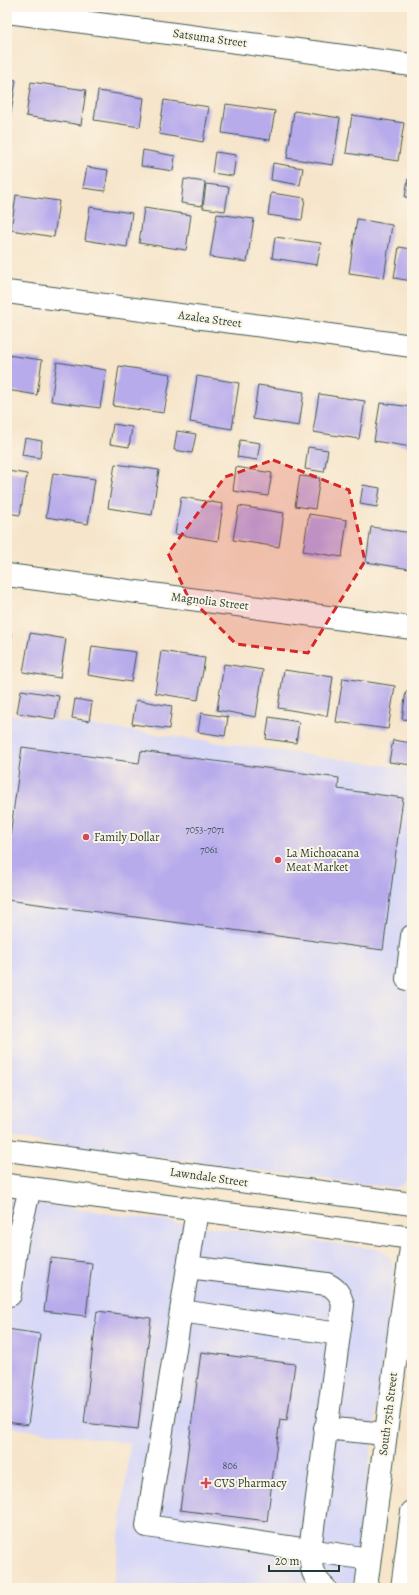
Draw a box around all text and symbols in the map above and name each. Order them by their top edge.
street label: Satsuma Street [172,25,248,51]
street label: Azalea Street [176,306,243,331]
street label: Magnolia Street [170,588,250,614]
house number: 7053-7071 [186,823,225,836]
place label: Family Dollar [94,829,160,845]
marker: Family Dollar [81,832,91,842]
house number: 7061 [200,843,218,856]
place label: La Michoacana Meat Market [286,845,360,875]
marker: La Michoacana Meat Market [273,855,283,865]
street label: Lawndale Street [169,1164,249,1190]
street label: South 75th Street [375,1371,401,1457]
house number: 806 [223,1459,238,1472]
place label: CVS Pharmacy [214,1475,287,1491]
marker: CVS Pharmacy [201,1478,211,1488]
scale bar [269,1547,339,1573]
text: 20 m [275,1553,299,1569]

